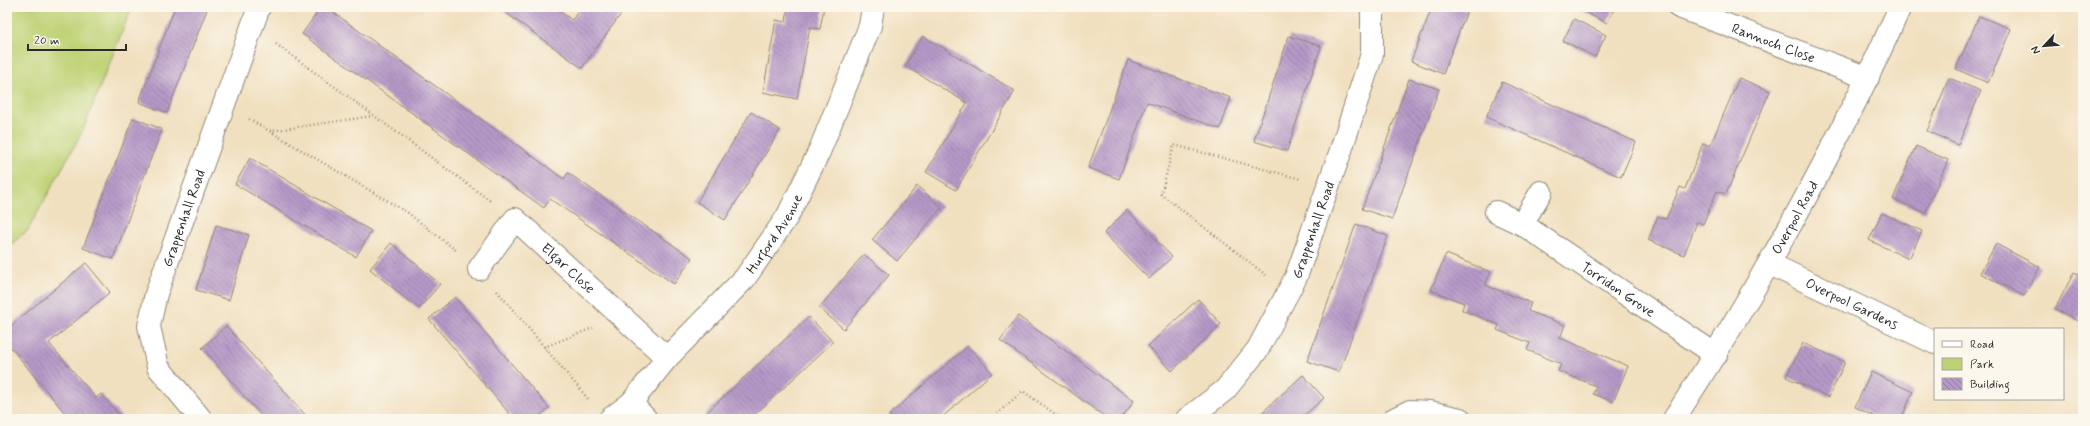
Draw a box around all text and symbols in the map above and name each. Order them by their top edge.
street label: Rannoch Close [1729,20,1817,67]
scale bar [28,26,126,52]
north arrow [2024,26,2064,66]
text: 20 m [34,33,60,49]
text: N [2028,44,2044,56]
street label: Grappenhall Road [159,167,210,269]
street label: Overpool Road [1768,178,1823,258]
street label: Grappenhall Road [1288,179,1339,281]
street label: Hurford Avenue [743,191,807,278]
street label: Elgar Close [537,239,598,298]
street label: Torridon Grove [1577,258,1659,321]
street label: Overpool Gardens [1802,274,1901,334]
legend [1934,328,2064,400]
text: Road [1970,337,1994,353]
text: Park [1970,357,1994,373]
text: Building [1970,377,2010,394]

